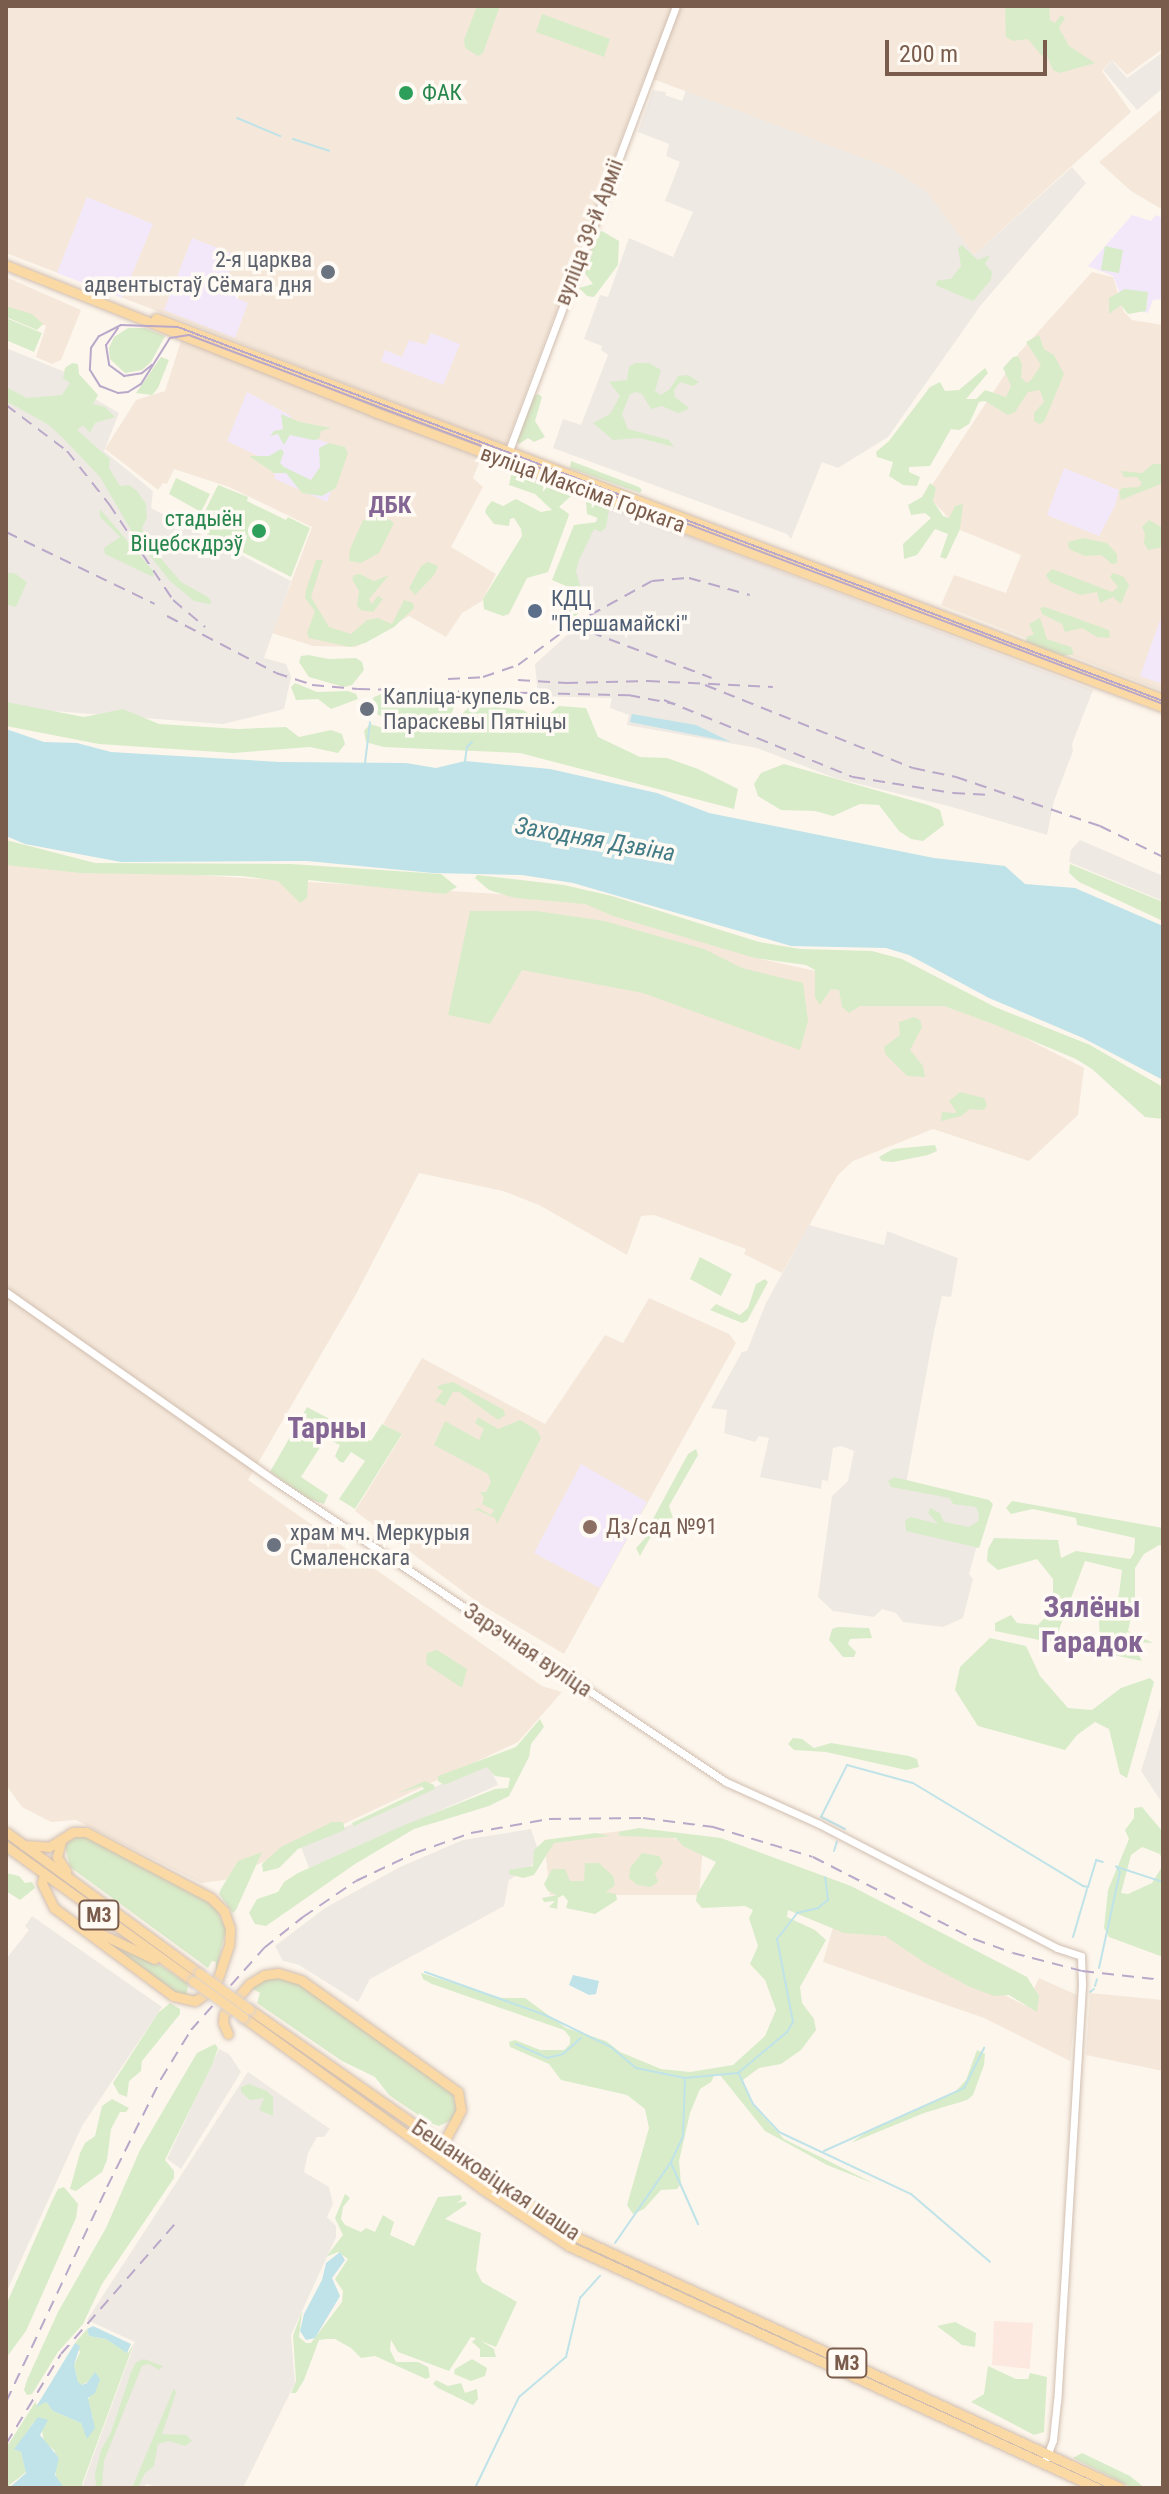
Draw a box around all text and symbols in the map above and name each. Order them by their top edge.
scale bar [889,24,1051,74]
text: 200 m [899,40,958,68]
place label: ФАК [422,80,462,106]
marker: ФАК [397,84,415,102]
street label: вуліца 39-й Арміі [549,155,629,309]
place label: 2-я царква адвентыстаў Сёмага дня [84,246,312,298]
marker: 2-я царква адвентыстаў Сёмага дня [319,263,337,281]
street label: вуліца Максіма Горкага [477,440,689,538]
district label: ДБК [369,492,411,520]
place label: стадыён Віцебскдрэў [131,505,243,556]
marker: стадыён Віцебскдрэў [250,522,268,540]
place label: КДЦ "Першамайскі" [551,585,688,636]
marker: КДЦ "Першамайскі" [526,602,544,620]
place label: Капліца-купель св. Параскевы Пятніцы [383,683,567,734]
marker: Капліца-купель св. Параскевы Пятніцы [358,700,376,718]
water label: Заходняя Дзвіна [513,812,677,868]
district label: Тарны [287,1410,367,1446]
place label: Дз/сад №91 [606,1514,717,1540]
marker: Дз/сад №91 [581,1518,599,1536]
place label: храм мч. Меркурыя Смаленскага [290,1519,470,1570]
marker: храм мч. Меркурыя Смаленскага [265,1536,283,1554]
district label: Зялёны Гарадок [1041,1589,1143,1660]
street label: Зарэчная вуліца [459,1597,597,1703]
road number: М3 [77,1899,121,1931]
street label: Бешанковіцкая шаша [407,2114,585,2246]
road number: М3 [825,2347,869,2379]

